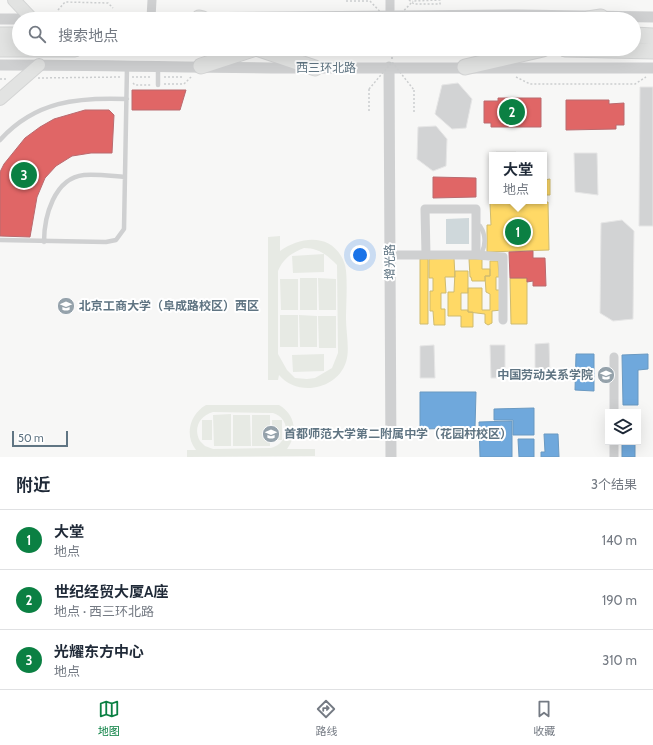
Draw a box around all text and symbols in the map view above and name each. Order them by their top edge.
search box [12,12,641,56]
icon: search [26,23,48,45]
text: 搜索地点 [58,27,118,45]
street label: 西三环北路 [296,60,356,75]
pin: 2 [499,97,525,127]
popup [489,152,547,204]
pin: 3 [11,160,37,190]
text: 大堂 [503,161,533,179]
text: 地点 [503,181,529,197]
pin: 1 [505,217,531,247]
street label: 增光路 [382,244,397,280]
your location [350,245,370,265]
school or university icon: 北京工商大学（阜成路校区）西区 [56,296,76,316]
place label: 北京工商大学（阜成路校区）西区 [79,298,259,313]
school or university icon: 中国劳动关系学院 [596,365,616,385]
place label: 中国劳动关系学院 [497,367,593,382]
map controls [605,409,641,445]
button: layers [605,409,641,445]
school or university icon: 首都师范大学第二附属中学（花园村校区） [261,424,281,444]
place label: 首都师范大学第二附属中学（花园村校区） [284,426,512,441]
scale bar [12,429,68,448]
text: 50 m [18,431,44,445]
text: 附近 [16,475,50,495]
text: 3个结果 [591,476,637,492]
text: 大堂 [54,523,84,541]
text: 1 [27,532,31,548]
text: 140 m [602,532,637,548]
text: 地点 [54,543,80,559]
text: 世纪经贸大厦A座 [54,583,168,601]
text: 2 [26,592,32,608]
text: 190 m [602,592,637,608]
text: 地点 · 西三环北路 [54,603,154,619]
text: 光耀东方中心 [54,643,144,661]
text: 3 [25,652,33,668]
text: 310 m [602,652,637,668]
text: 地点 [54,663,80,679]
tab: 地图 [98,698,120,738]
tab: 路线 [315,698,337,738]
tab: 收藏 [533,698,555,738]

